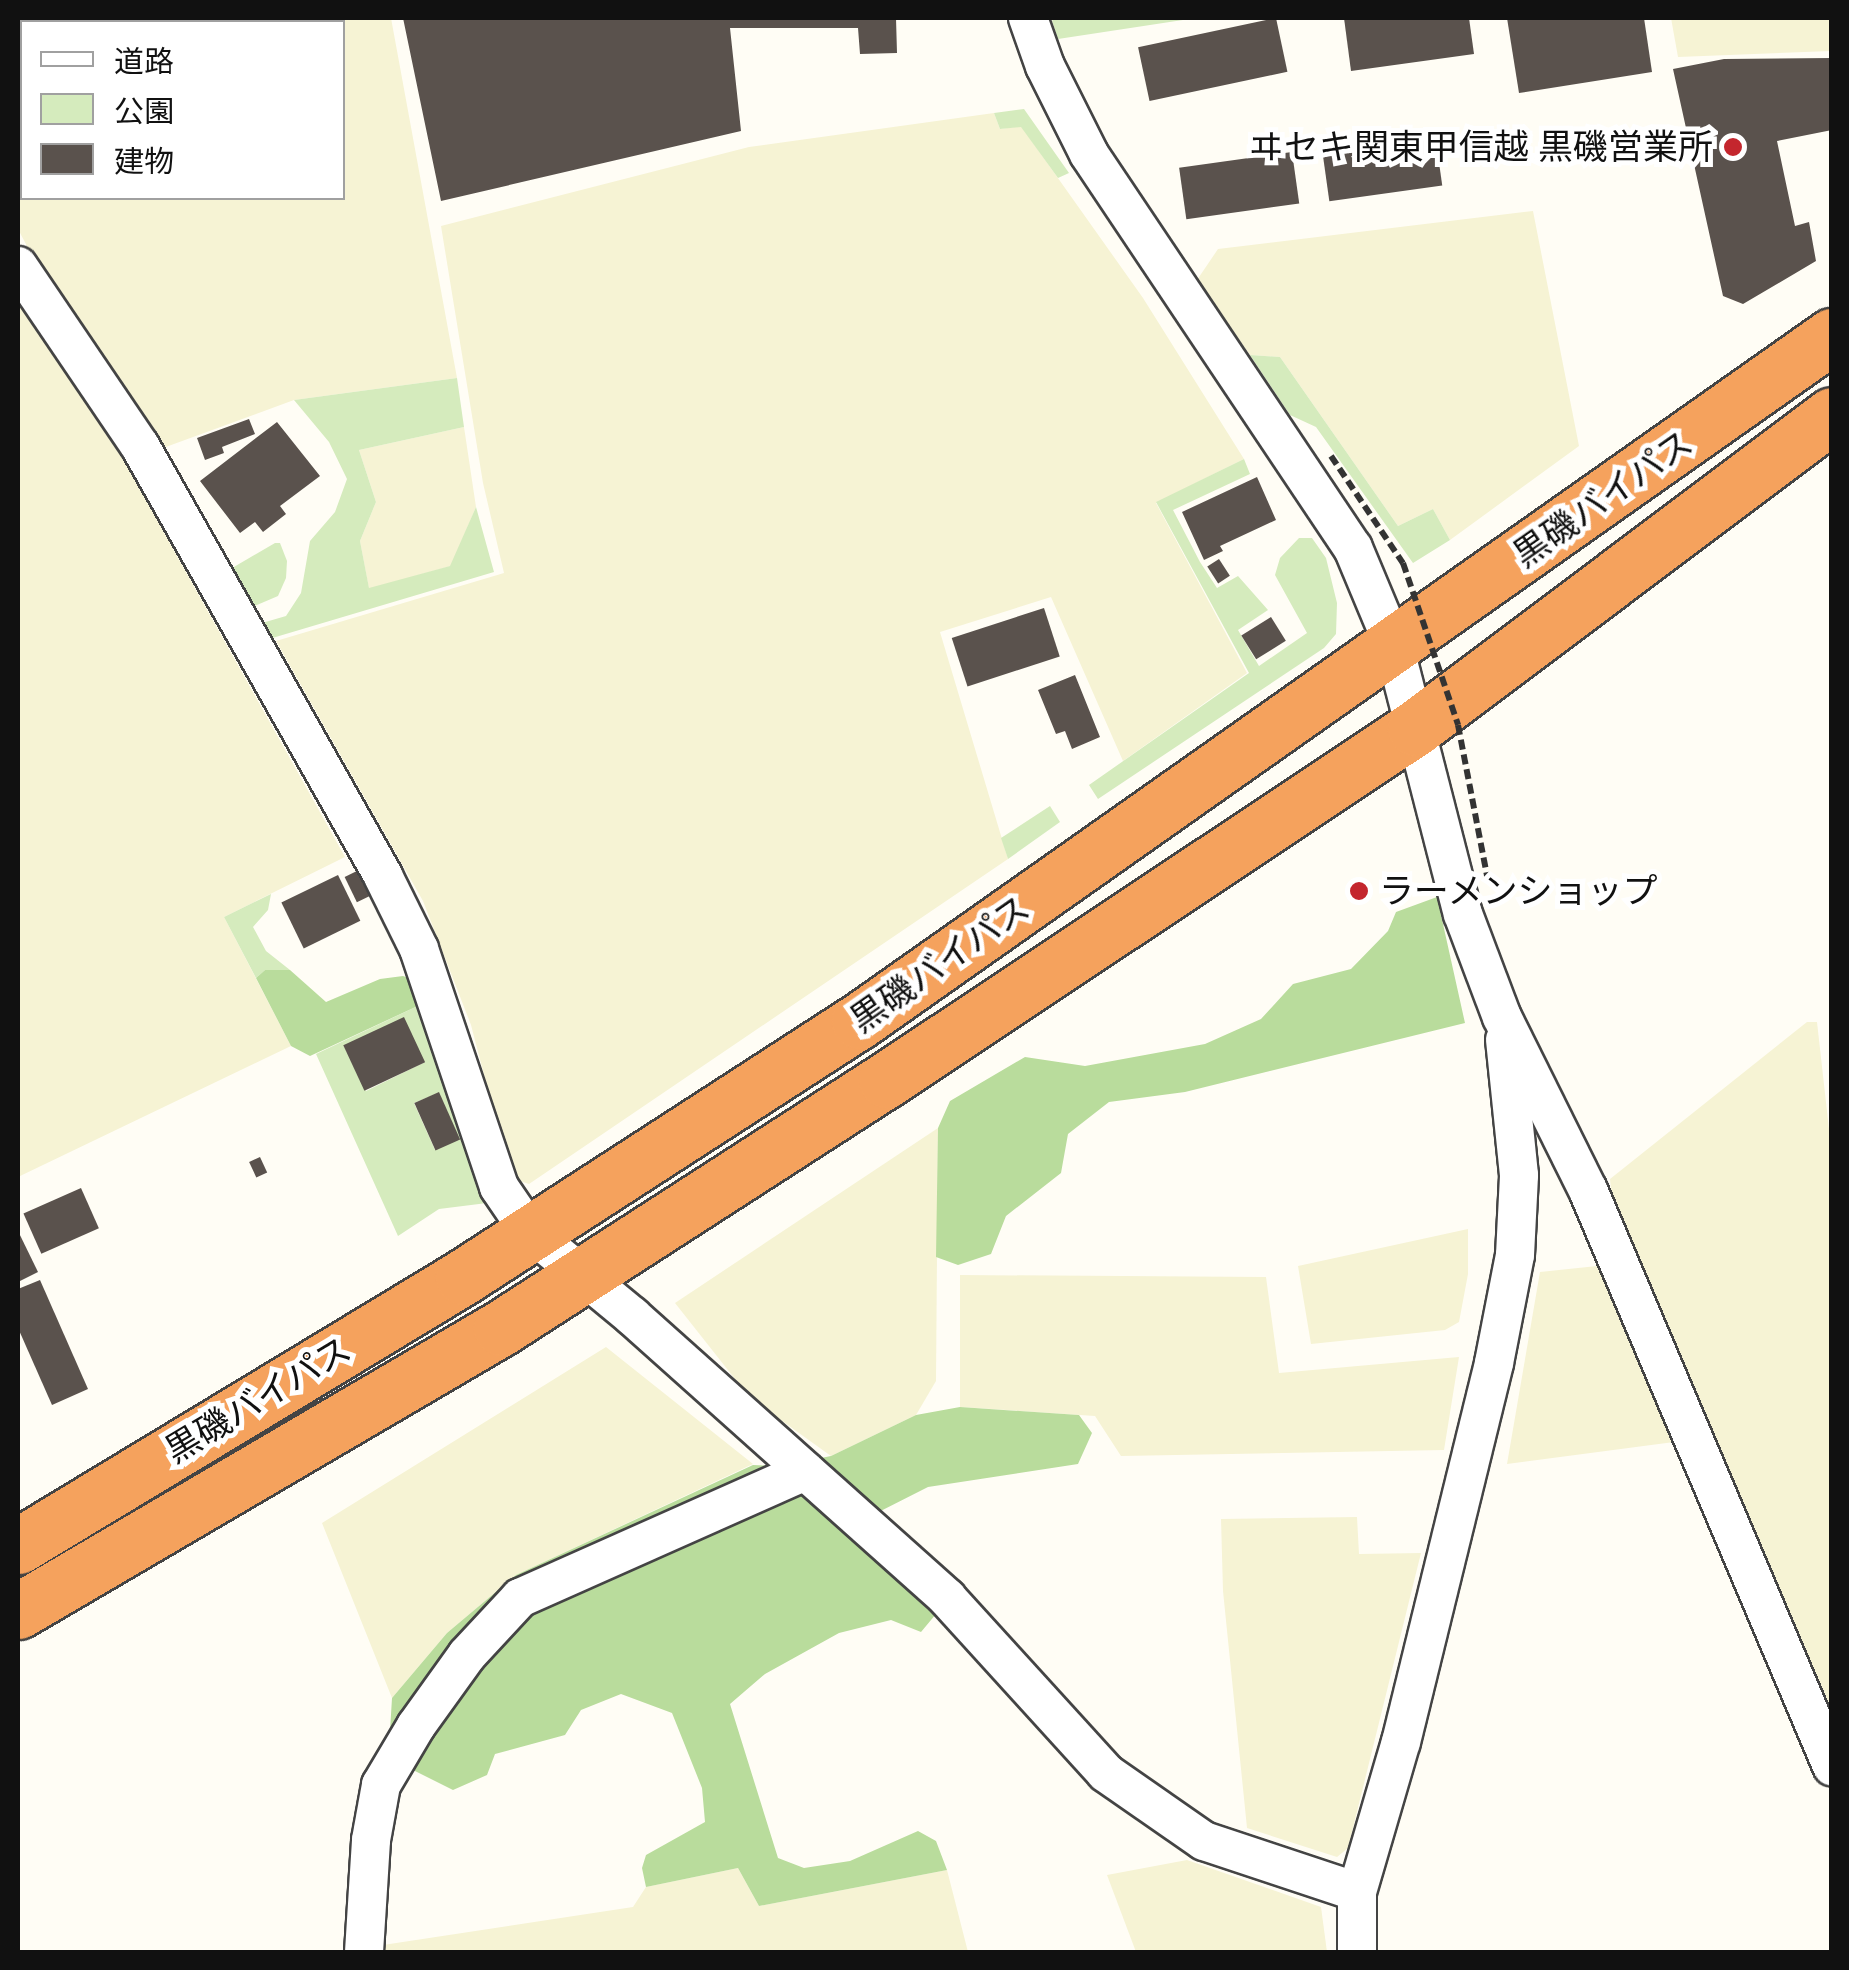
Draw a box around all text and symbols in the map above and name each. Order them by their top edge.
legend [20,20,345,200]
text: 道路 [114,42,174,80]
text: 公園 [114,92,174,130]
place label: ヰセキ関東甲信越 黒磯営業所 [1249,126,1713,168]
marker: ヰセキ関東甲信越 黒磯営業所 [1722,136,1744,158]
text: 建物 [114,142,174,180]
street label: 黒磯バイパス [1505,422,1701,576]
place label: ラーメンショップ [1379,870,1659,912]
marker: ラーメンショップ [1348,880,1370,902]
street label: 黒磯バイパス [842,887,1038,1041]
street label: 黒磯バイパス [157,1328,359,1472]

